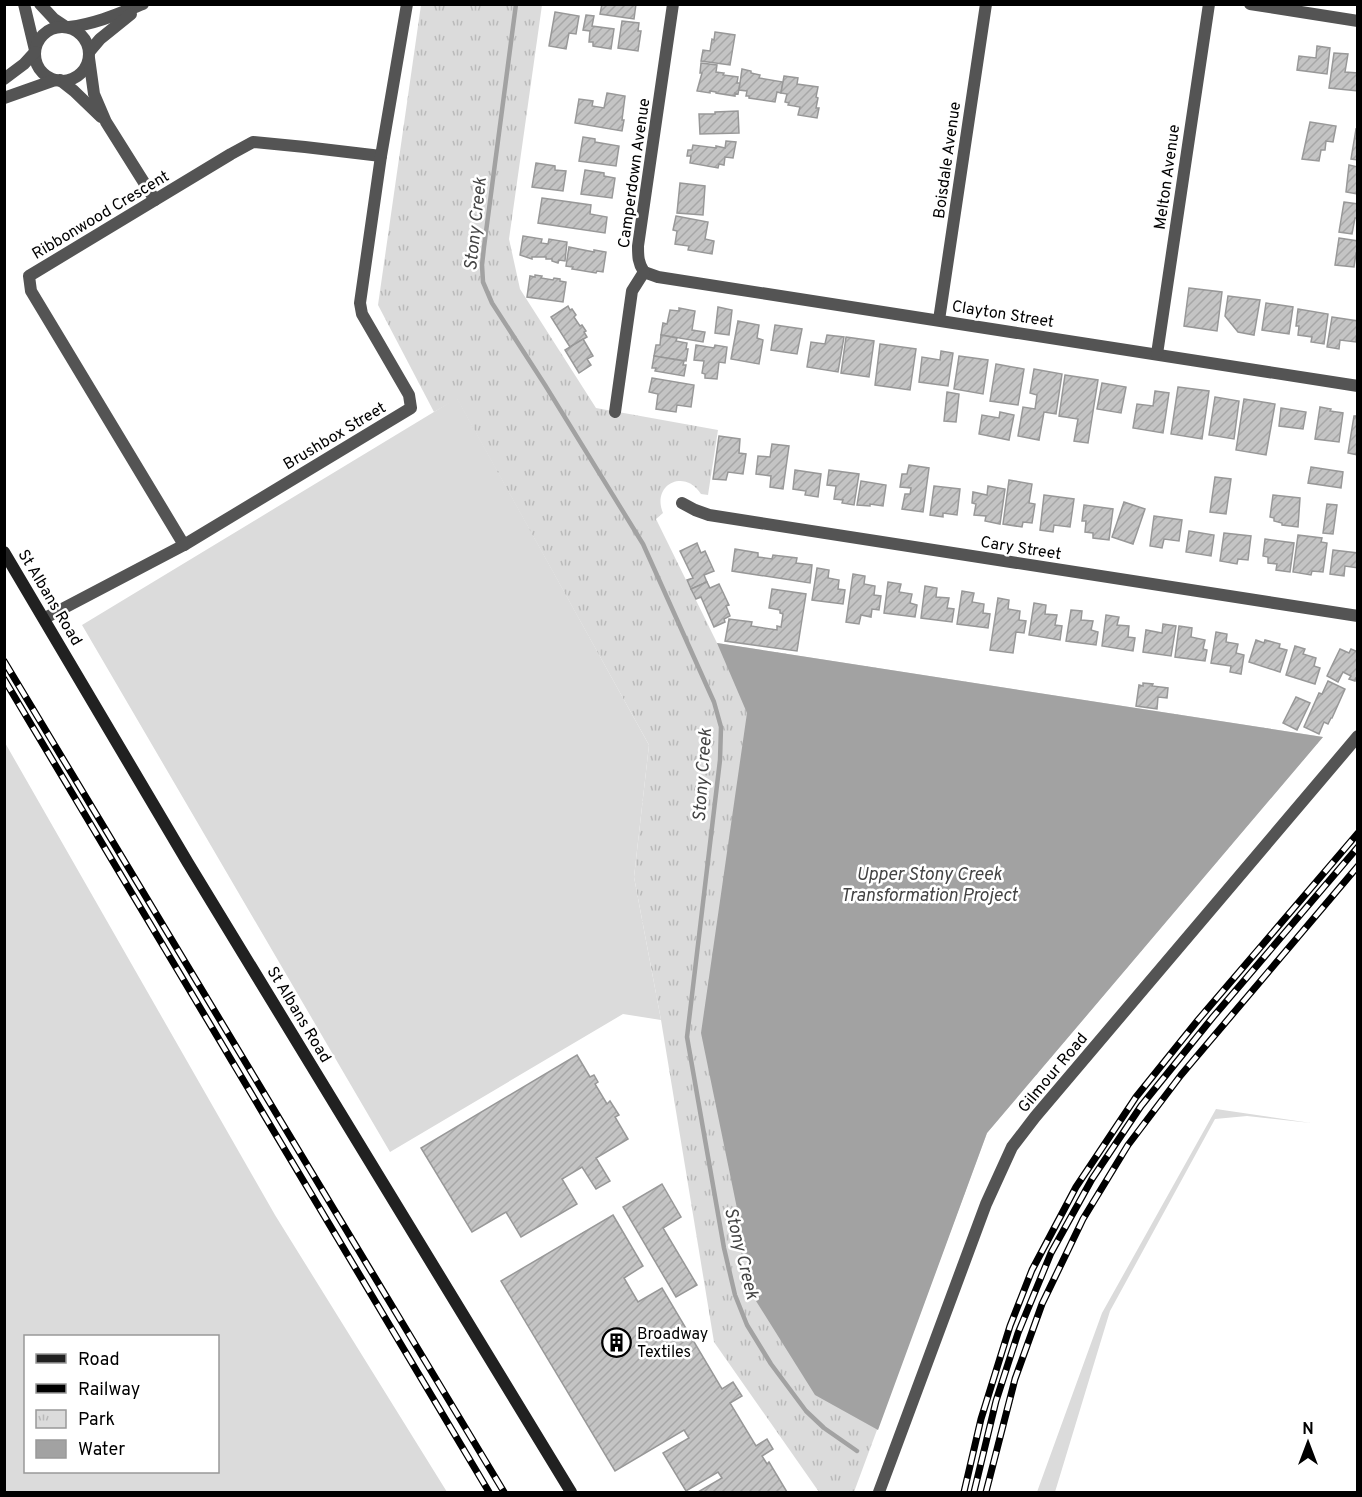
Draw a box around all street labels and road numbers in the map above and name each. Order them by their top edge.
street label: Camperdown Avenue [615,97,655,250]
street label: Boisdale Avenue [930,101,966,220]
street label: Melton Avenue [1151,123,1185,231]
street label: Ribbonwood Crescent [29,167,173,265]
street label: Clayton Street [950,297,1055,333]
street label: Brushbox Street [280,398,390,475]
street label: Cary Street [979,533,1063,565]
street label: St Albans Road [13,546,86,650]
street label: St Albans Road [262,963,335,1067]
street label: Gilmour Road [1014,1029,1093,1117]

